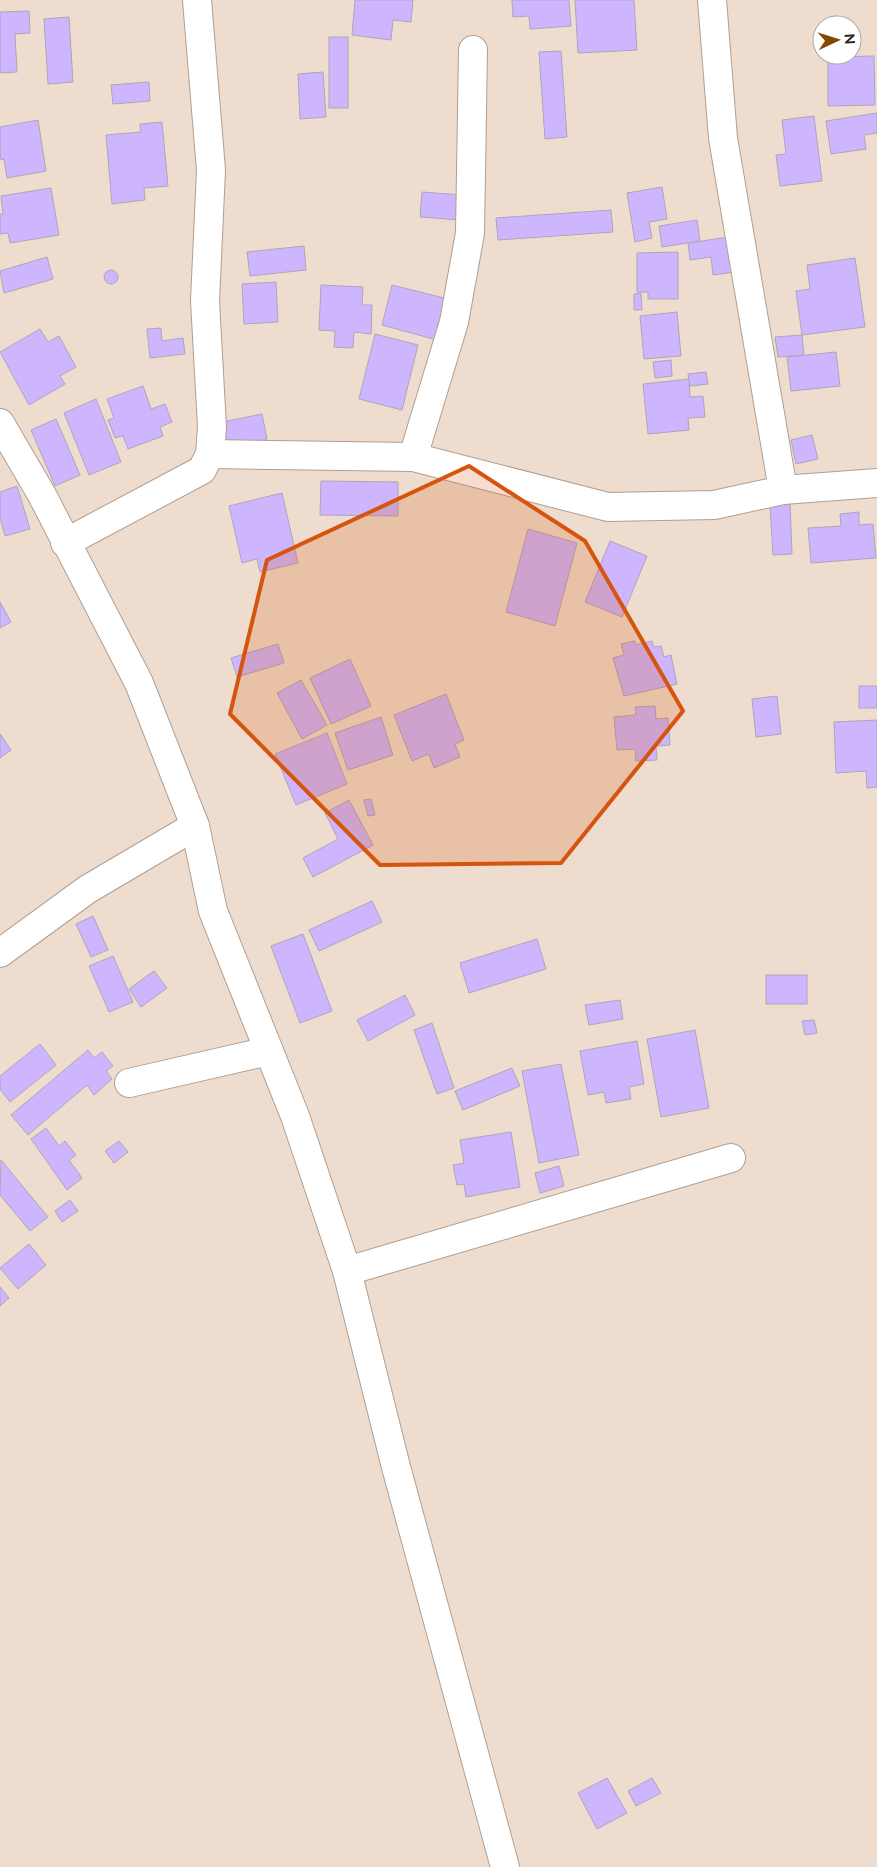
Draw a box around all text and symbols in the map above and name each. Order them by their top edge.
north arrow [812,15,862,65]
text: N [842,33,858,45]

